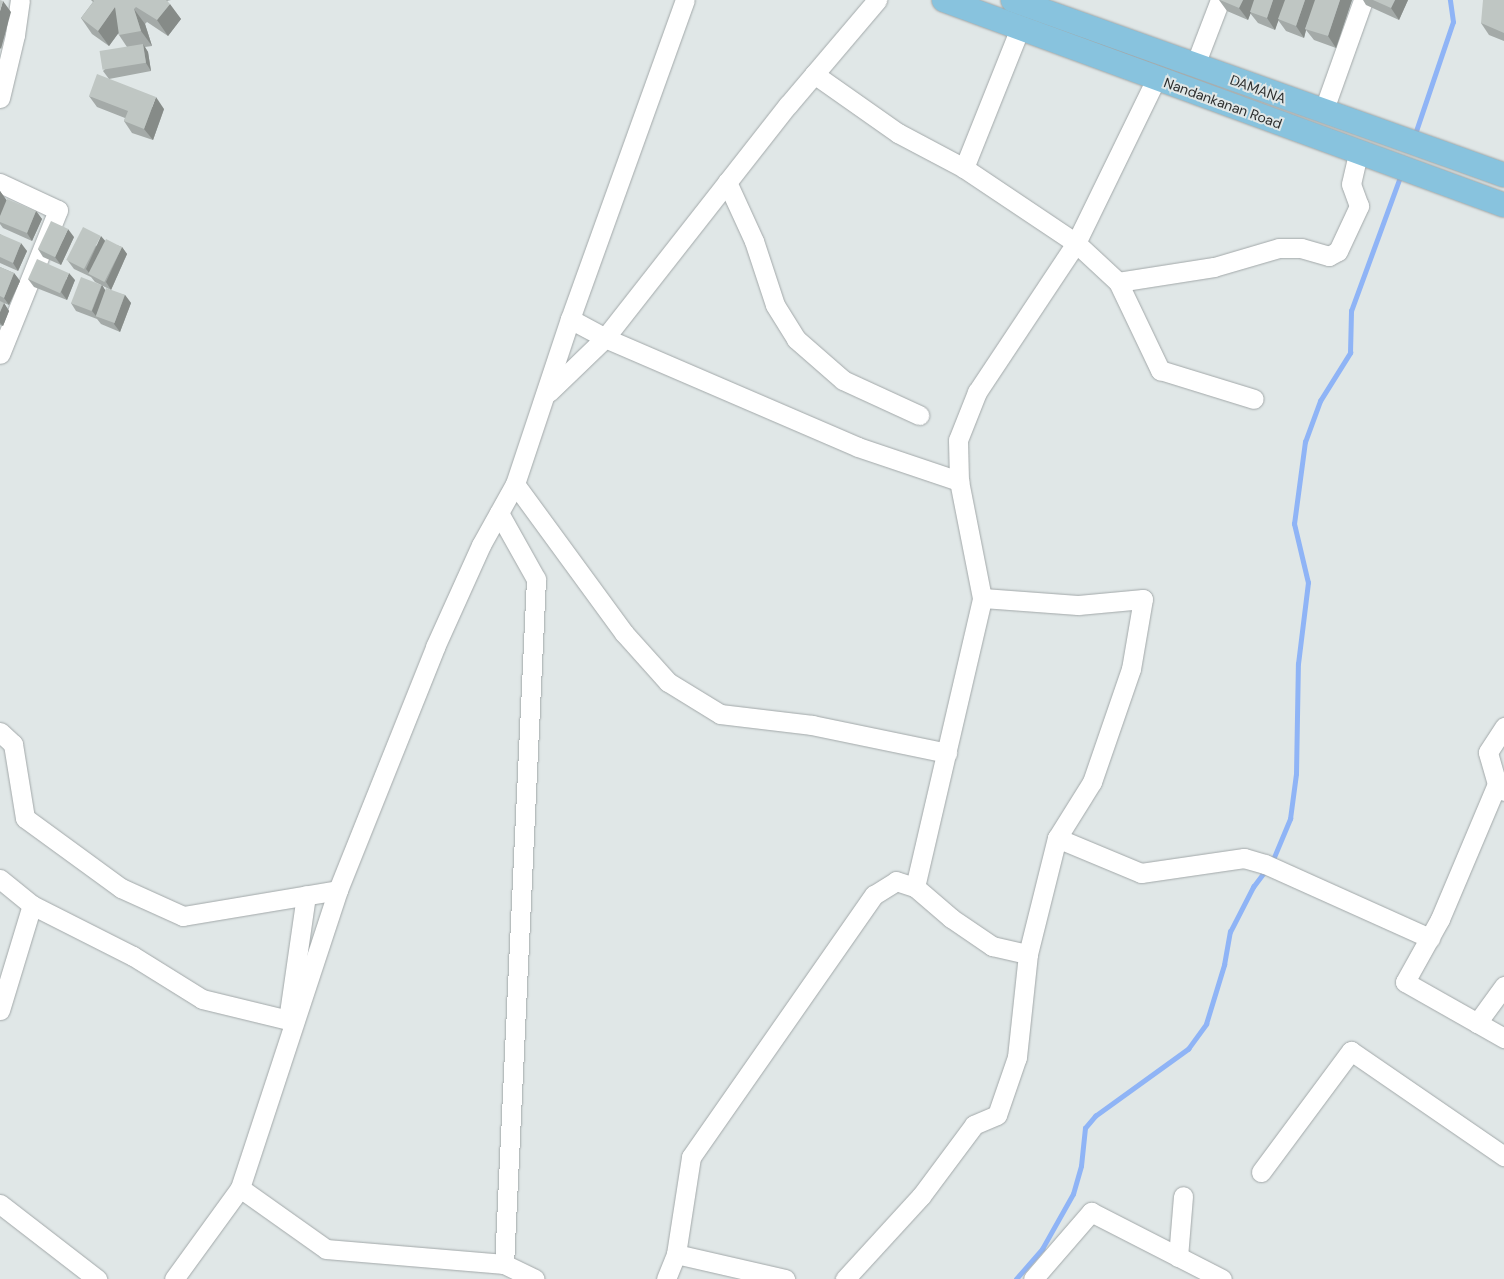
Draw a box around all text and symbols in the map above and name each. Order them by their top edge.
street label: DAMANA [1228,71,1288,107]
street label: Nandankanan Road [1162,74,1284,132]

